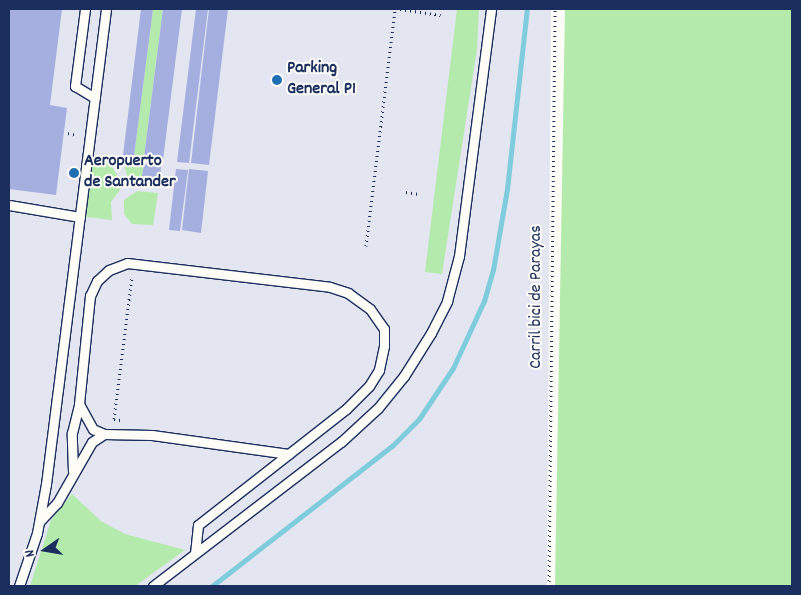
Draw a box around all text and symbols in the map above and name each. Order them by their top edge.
place label: Parking General P1 [287,59,356,102]
marker: Parking General P1 [271,74,283,86]
place label: Aeropuerto de Santander [84,152,176,194]
marker: Aeropuerto de Santander [68,167,80,179]
street label: Carril bici de Parayas [526,225,548,369]
north arrow [20,525,70,575]
text: N [20,548,41,559]

